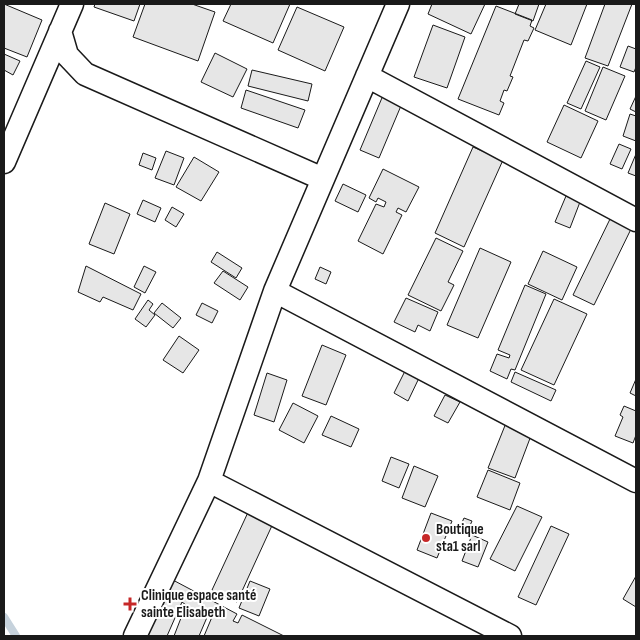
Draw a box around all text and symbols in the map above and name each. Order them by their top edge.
place label: Boutique sta1 sarl [436,520,484,556]
marker: Boutique sta1 sarl [420,532,432,544]
place label: Clinique espace santé sainte Elisabeth [141,586,256,622]
marker: Clinique espace santé sainte Elisabeth [123,597,137,611]

